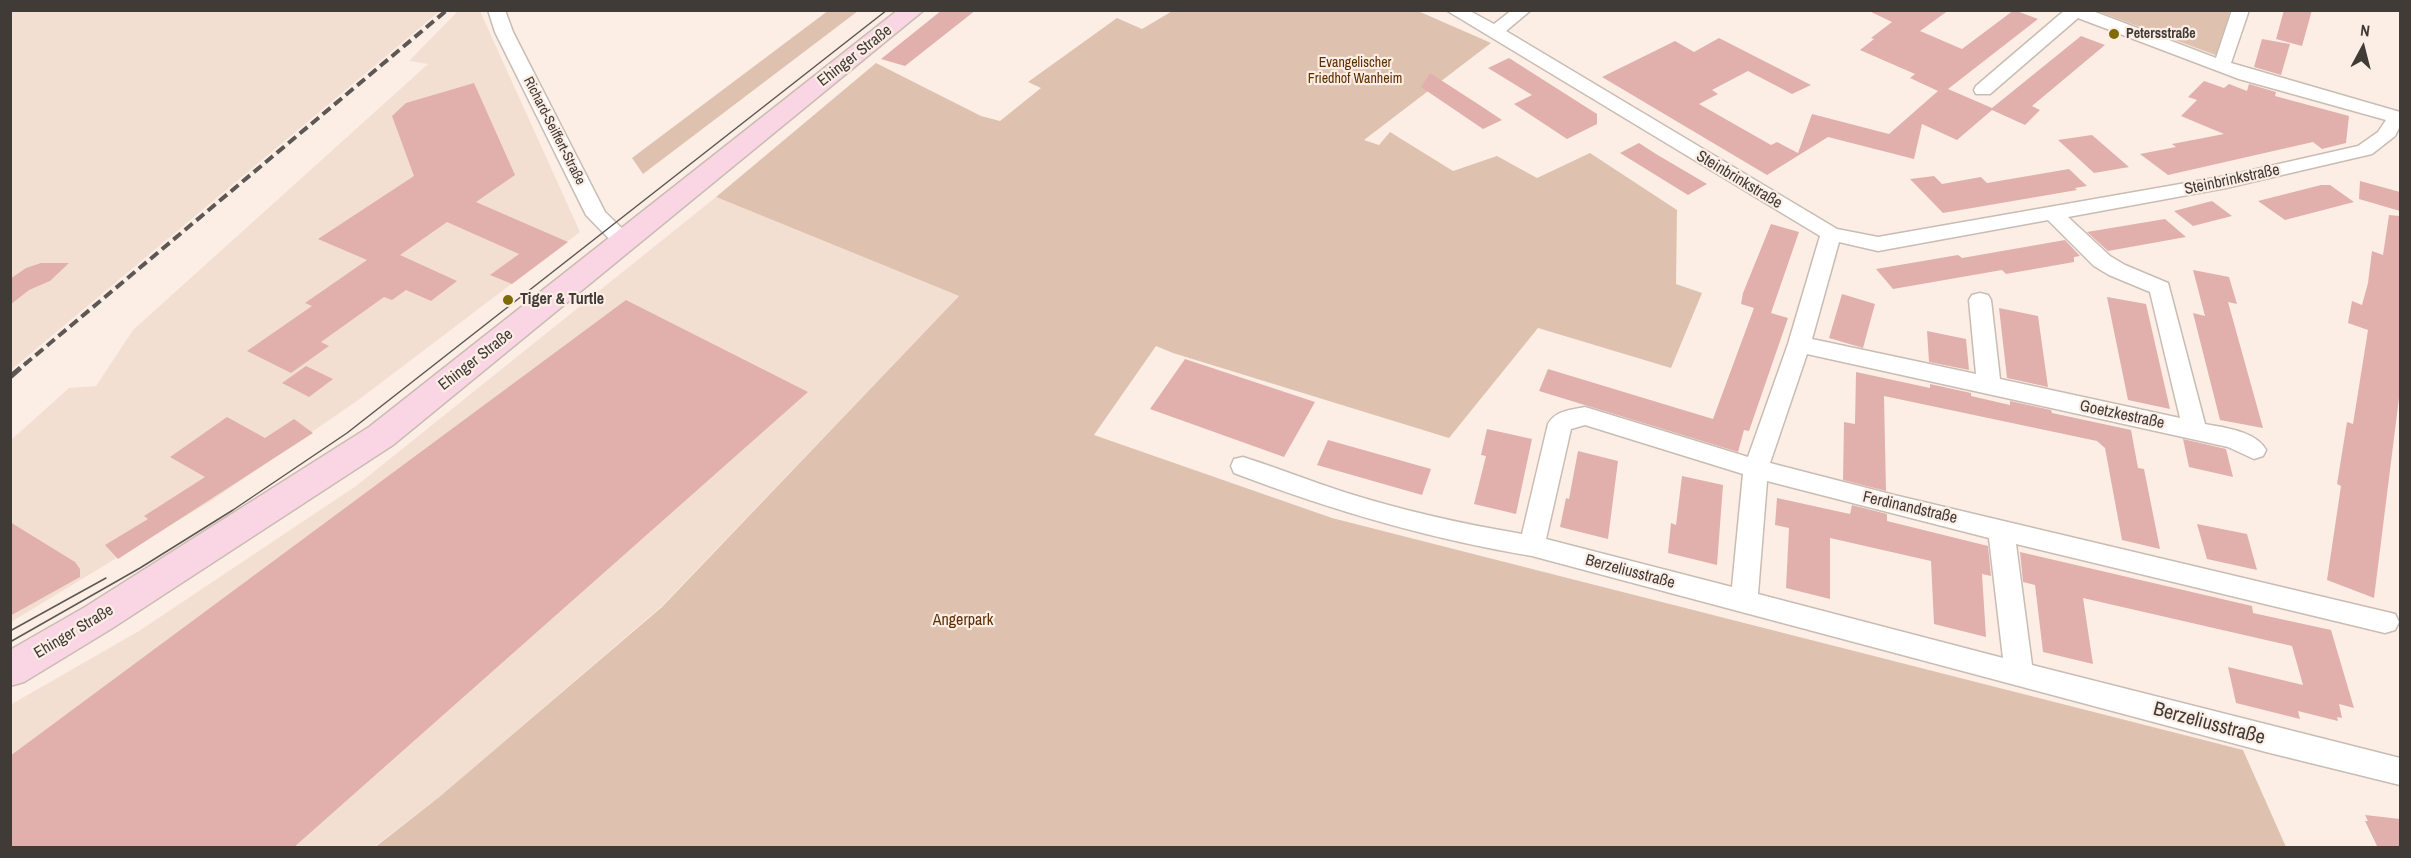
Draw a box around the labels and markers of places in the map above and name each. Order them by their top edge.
place label: Petersstraße [2126,26,2196,42]
marker: Petersstraße [2107,27,2121,41]
place label: Tiger & Turtle [520,290,604,310]
marker: Tiger & Turtle [501,293,515,307]

